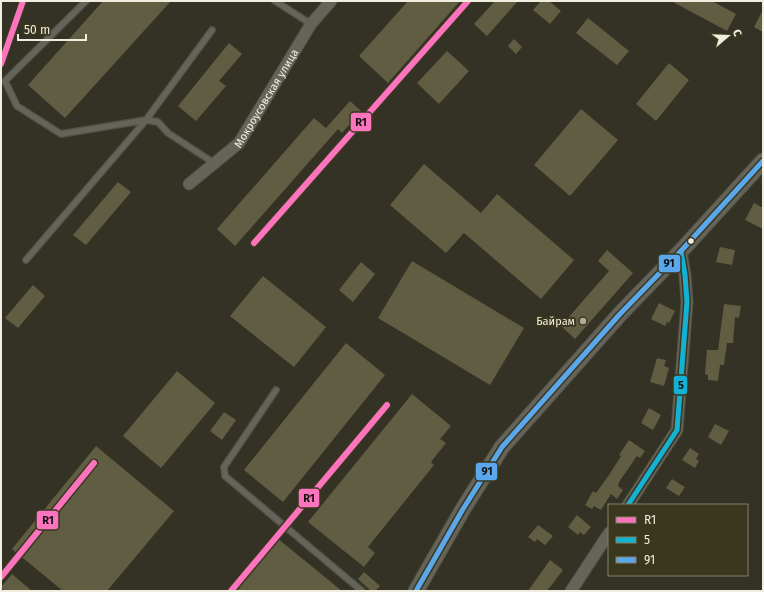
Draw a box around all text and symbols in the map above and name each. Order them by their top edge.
scale bar [18,16,86,42]
north arrow [708,16,748,56]
text: 50 m [24,23,50,37]
text: С [730,28,744,39]
street label: Мокроусовская улица [231,46,301,150]
line badge: R1 [350,112,372,132]
text: R1 [355,116,367,129]
unlabelled marker [686,236,696,246]
line badge: 91 [658,254,681,273]
text: 91 [663,257,675,270]
place label: Байрам [536,315,575,328]
marker: Байрам [578,316,588,326]
line badge: 5 [673,375,688,395]
text: 5 [678,379,684,392]
line badge: 91 [475,462,498,481]
text: 91 [481,465,493,478]
line badge: R1 [298,488,320,508]
text: R1 [303,492,315,505]
legend [608,504,748,576]
line badge: R1 [36,510,59,530]
text: R1 [644,513,656,527]
text: R1 [42,514,54,527]
text: 5 [644,533,650,547]
text: 91 [644,553,655,567]

